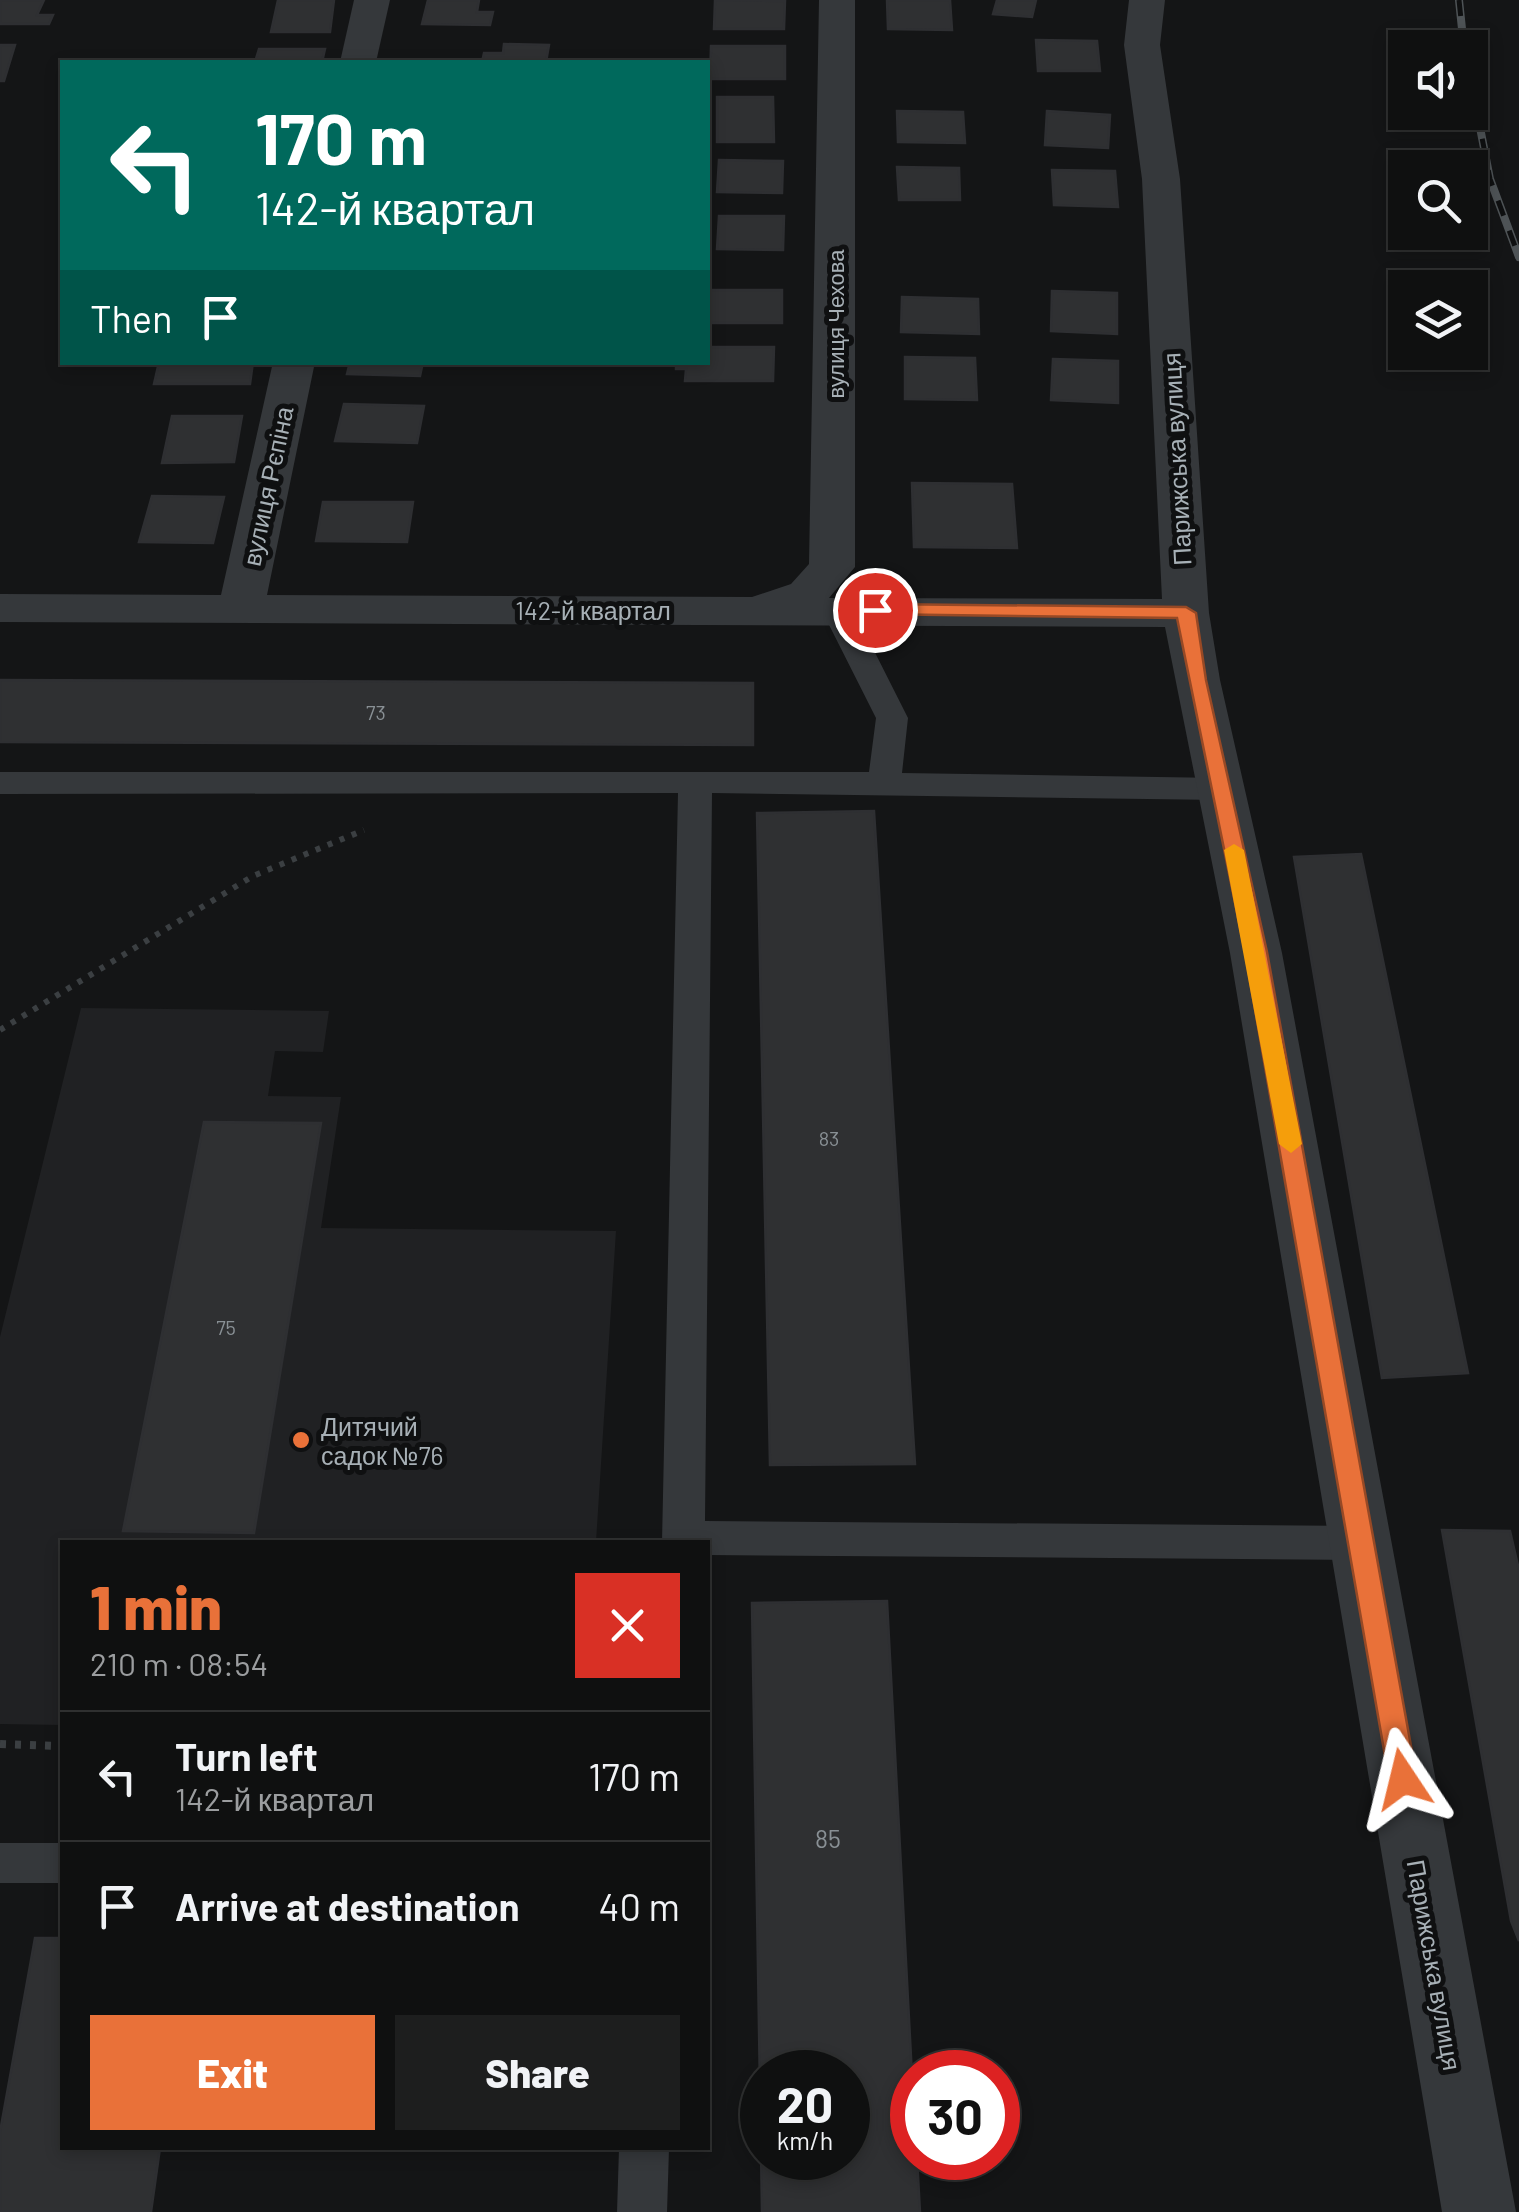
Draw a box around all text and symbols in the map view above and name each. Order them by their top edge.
map controls [1388,30,1488,370]
button: sound [1388,30,1488,130]
text: 170 m [255,95,427,179]
icon: left [90,100,220,230]
button: search [1388,150,1488,250]
text: 142-й квартал [255,180,535,234]
street label: вулиця Чехова [822,249,849,398]
button: layers [1388,270,1488,370]
icon: arrive [193,290,248,345]
text: Then [90,295,173,341]
street label: Парижська вулиця [1155,352,1197,566]
street label: вулиця Рєпіна [235,403,299,569]
pin [833,568,918,653]
icon: arrive [848,583,903,638]
street label: 142-й квартал [515,595,671,625]
house number: 73 [366,700,386,724]
house number: 83 [819,1126,839,1150]
house number: 75 [216,1315,236,1339]
place label: Дитячий садок №76 [321,1411,443,1470]
marker: Дитячий садок №76 [290,1429,312,1451]
text: 1 min [90,1570,222,1642]
button: close [575,1573,680,1678]
text: 210 m · 08:54 [90,1644,268,1682]
position arrow [1351,1727,1455,1831]
text: Turn left [175,1733,318,1779]
icon: left [90,1749,145,1804]
text: 170 m [588,1753,680,1799]
text: 142-й квартал [175,1779,374,1817]
house number: 85 [815,1823,841,1853]
street label: Парижська вулиця [1402,1857,1468,2073]
icon: arrive [90,1879,145,1934]
text: Arrive at destination [175,1883,520,1929]
text: 40 m [599,1883,680,1929]
button: Exit [90,2015,375,2130]
button: Share [395,2015,680,2130]
speed limit sign: 30 [890,2050,1020,2180]
text: 20 [777,2073,833,2133]
text: km/h [777,2125,833,2155]

